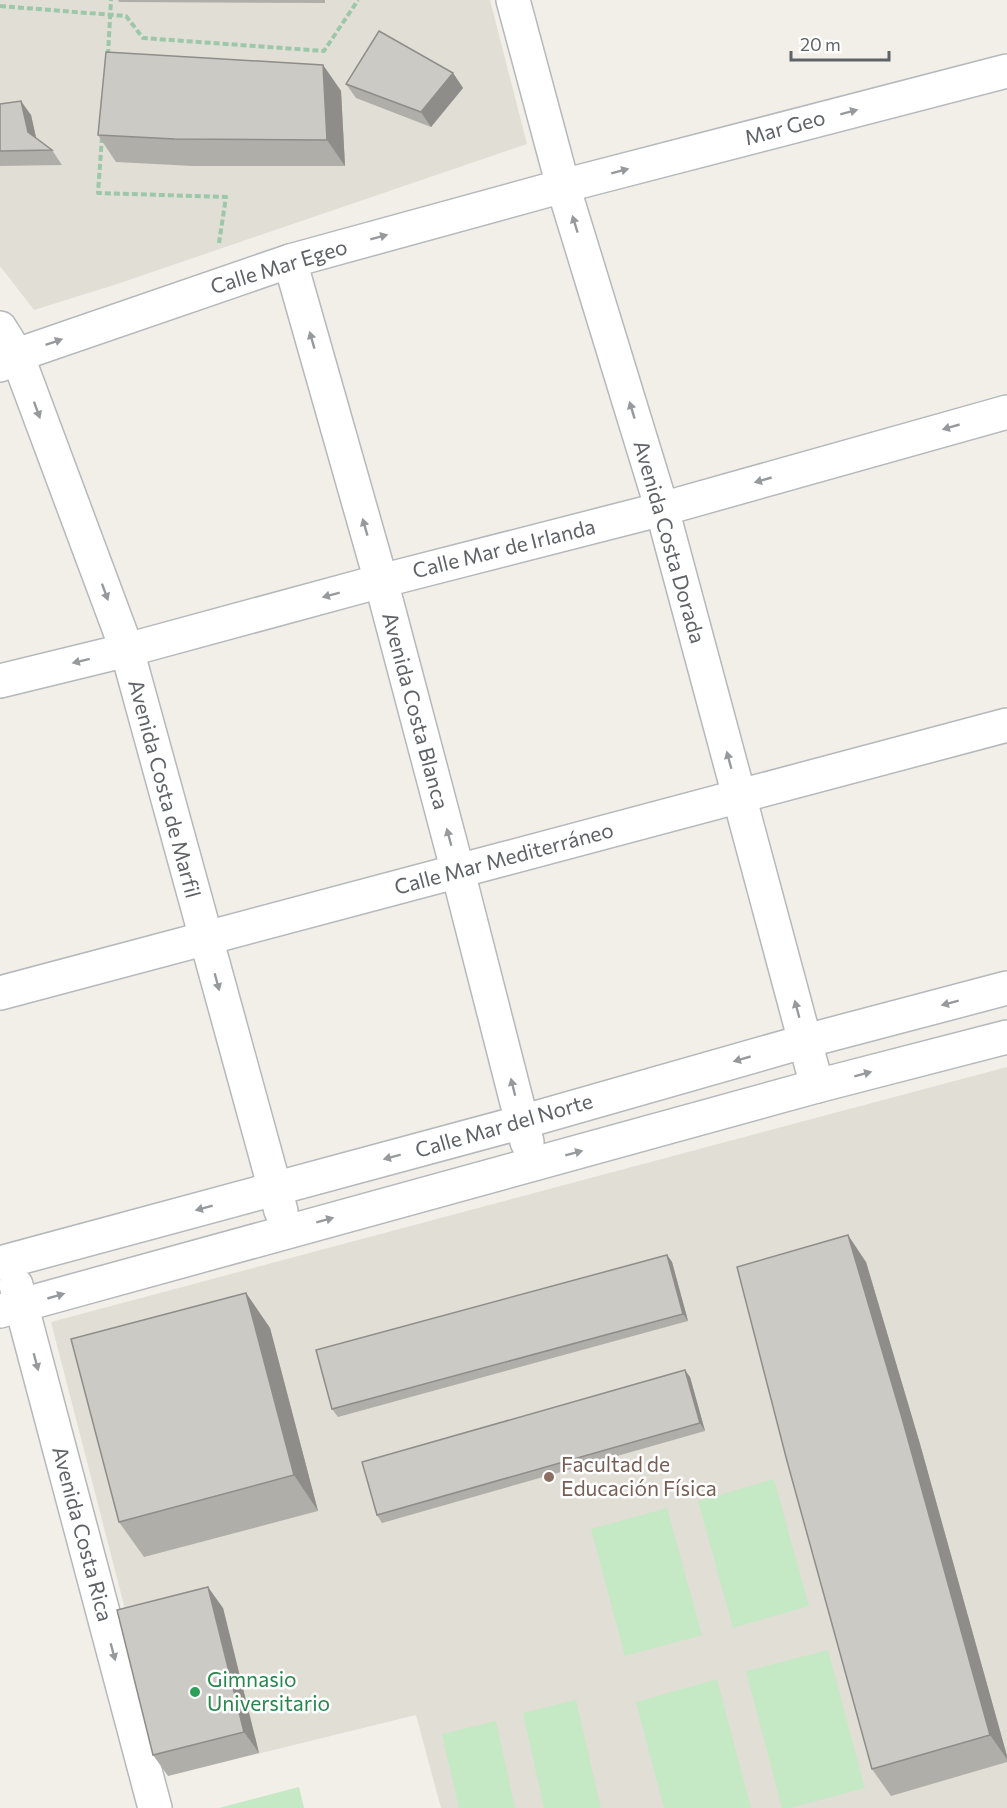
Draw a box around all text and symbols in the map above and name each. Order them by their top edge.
scale bar [791,24,888,62]
text: 20 m [800,33,841,55]
street label: Mar Geo [742,104,828,149]
one-way arrow [840,106,859,116]
one-way arrow [611,166,629,175]
one-way arrow [570,215,579,233]
one-way arrow [370,231,388,241]
street label: Calle Mar Egeo [207,233,350,298]
one-way arrow [307,330,317,349]
one-way arrow [45,336,63,346]
one-way arrow [33,401,43,419]
one-way arrow [627,401,636,419]
one-way arrow [942,423,960,433]
street label: Avenida Costa Dorada [630,437,711,646]
one-way arrow [754,476,772,486]
street label: Calle Mar de Irlanda [410,513,598,582]
one-way arrow [360,518,369,536]
one-way arrow [101,584,111,602]
one-way arrow [322,590,340,600]
street label: Avenida Costa Blanca [378,609,455,812]
one-way arrow [72,656,91,666]
street label: Avenida Costa de Marfil [124,677,207,901]
one-way arrow [723,751,733,769]
street label: Calle Mar Mediterráneo [391,816,616,899]
one-way arrow [443,828,453,846]
one-way arrow [213,973,222,991]
one-way arrow [941,999,959,1008]
one-way arrow [792,1000,802,1018]
one-way arrow [733,1055,751,1064]
one-way arrow [855,1069,873,1078]
one-way arrow [508,1078,518,1096]
street label: Calle Mar del Norte [412,1087,595,1162]
one-way arrow [565,1148,583,1157]
one-way arrow [383,1153,401,1162]
one-way arrow [195,1204,213,1213]
one-way arrow [316,1215,334,1225]
one-way arrow [47,1290,65,1300]
one-way arrow [32,1353,41,1371]
street label: Avenida Costa Rica [48,1443,119,1624]
place label: Facultad de Educación Física [561,1451,717,1500]
marker: Facultad de Educación Física [542,1470,556,1484]
one-way arrow [109,1643,118,1661]
place label: Gimnasio Universitario [207,1666,330,1715]
marker: Gimnasio Universitario [188,1685,202,1699]

